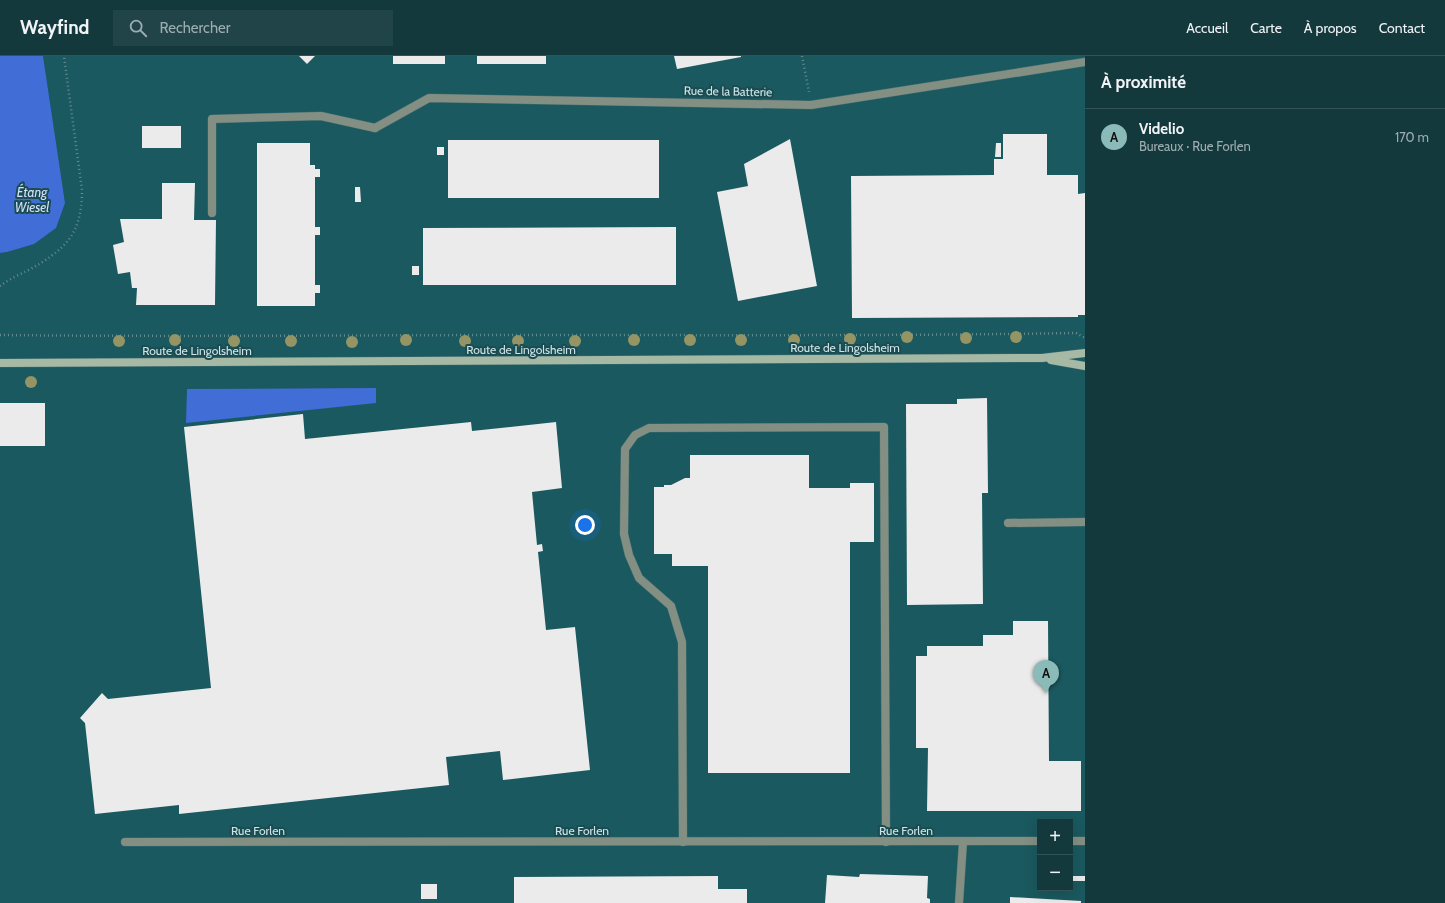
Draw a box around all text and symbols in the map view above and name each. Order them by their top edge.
search box [113,10,393,46]
text: Wayfind [20,16,89,39]
icon: search [127,17,149,39]
text: Rechercher [159,19,230,37]
text: Accueil [1186,19,1228,37]
text: Carte [1250,19,1282,37]
text: À propos [1304,19,1357,37]
text: Contact [1379,19,1425,37]
text: À proximité [1101,72,1186,92]
street label: Rue de la Batterie [684,83,772,99]
text: Videlio [1139,120,1184,138]
text: A [1110,129,1118,145]
text: 170 m [1395,129,1429,145]
text: Bureaux · Rue Forlen [1139,138,1251,154]
water label: Étang Wiesel [15,183,49,215]
street label: Route de Lingolsheim [790,340,900,355]
street label: Route de Lingolsheim [466,342,576,357]
street label: Route de Lingolsheim [142,343,252,358]
your location [575,515,595,535]
pin: A [1033,660,1059,693]
map controls [1037,819,1073,891]
button: + [1037,819,1073,855]
street label: Rue Forlen [231,823,285,838]
street label: Rue Forlen [555,823,609,838]
street label: Rue Forlen [879,823,933,838]
button: − [1037,855,1073,891]

